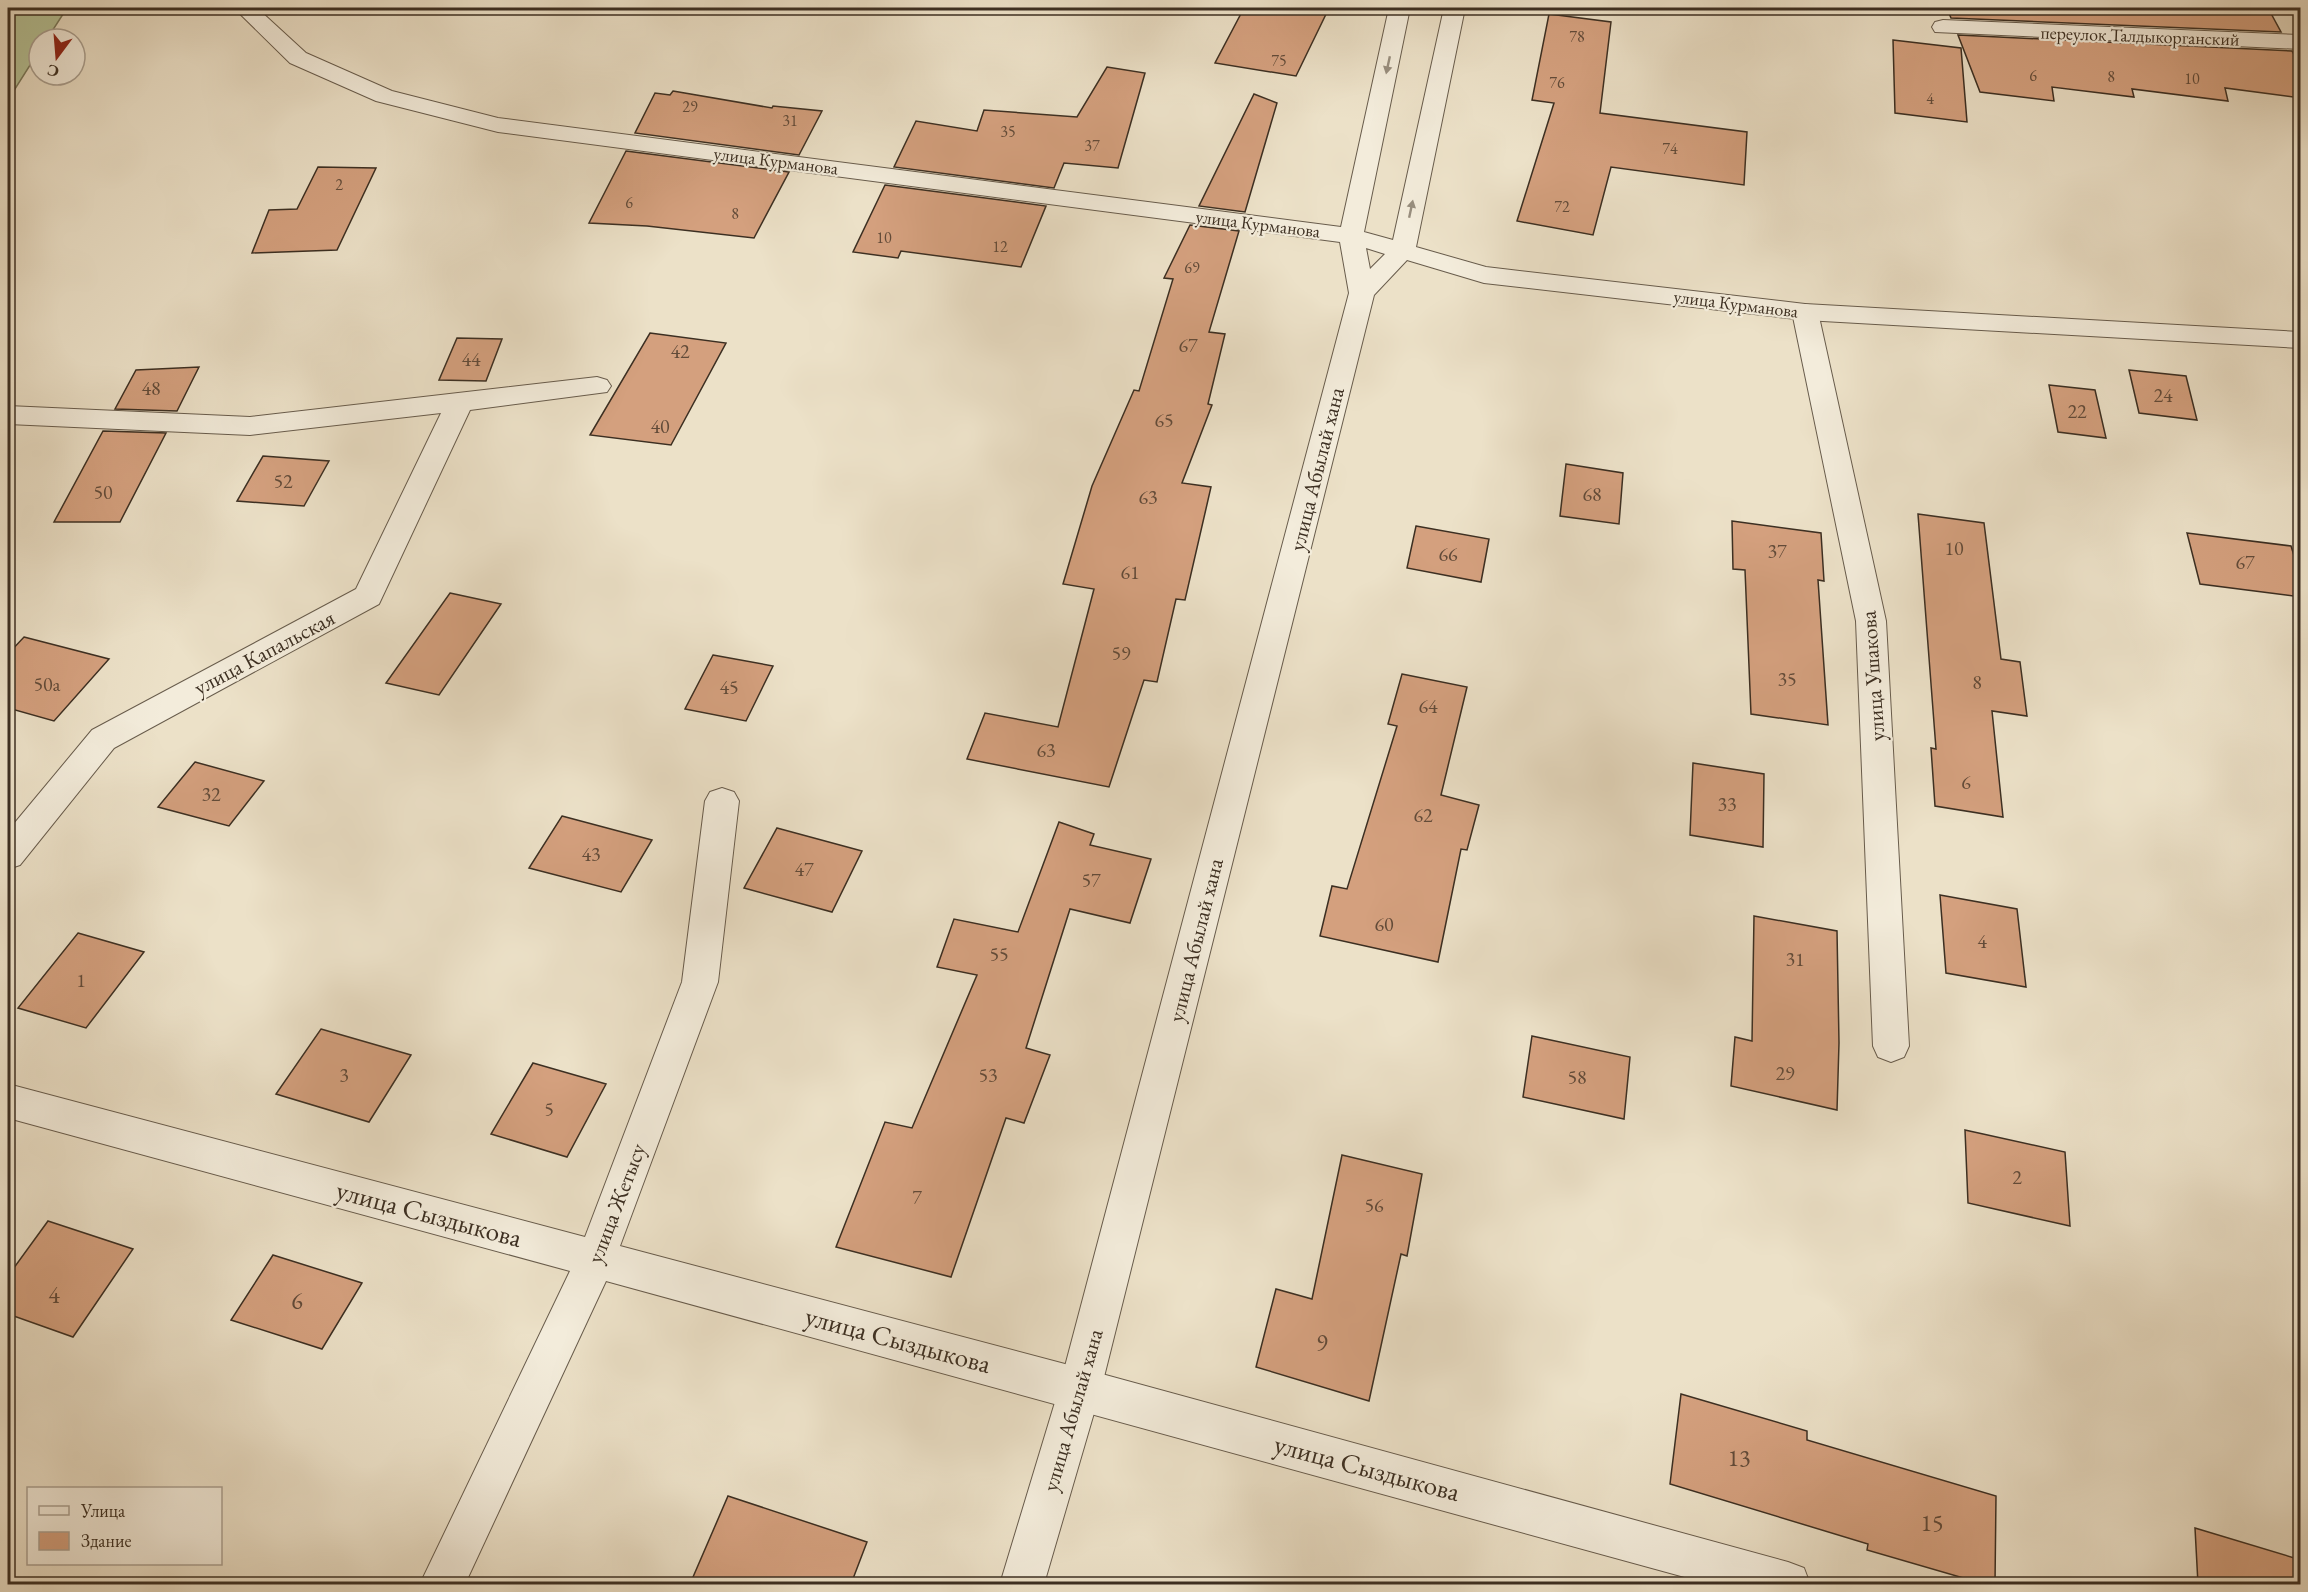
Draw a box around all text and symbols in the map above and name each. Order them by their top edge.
street label: переулок Талдыкорганский [2040,21,2240,50]
house number: 78 [1569,26,1585,47]
north arrow [27,27,87,87]
house number: 75 [1271,50,1287,71]
one-way arrow [1383,55,1392,74]
text: С [45,59,61,83]
house number: 6 [2029,65,2037,86]
house number: 8 [2107,66,2115,87]
house number: 10 [2184,68,2200,89]
house number: 76 [1549,72,1565,93]
house number: 4 [1926,88,1934,109]
house number: 29 [682,96,698,117]
house number: 31 [782,110,798,131]
house number: 35 [1000,121,1016,142]
house number: 37 [1084,135,1100,156]
house number: 74 [1662,138,1678,159]
street label: улица Курманова [712,141,840,180]
house number: 2 [335,174,343,195]
house number: 6 [625,192,633,213]
house number: 72 [1554,196,1570,217]
one-way arrow [1407,200,1417,219]
house number: 8 [731,203,739,224]
street label: улица Курманова [1194,204,1322,243]
house number: 10 [876,227,892,248]
house number: 12 [992,236,1008,257]
house number: 69 [1184,257,1200,278]
street label: улица Курманова [1672,284,1800,323]
house number: 67 [1178,332,1198,358]
house number: 42 [670,338,690,364]
house number: 44 [461,346,481,372]
house number: 48 [141,375,161,401]
house number: 24 [2153,382,2173,408]
street label: улица Абылай хана [1282,384,1351,554]
house number: 22 [2067,398,2087,424]
house number: 65 [1154,407,1174,433]
house number: 40 [650,413,670,439]
house number: 52 [273,468,293,494]
house number: 50 [93,479,113,505]
house number: 68 [1582,481,1602,507]
house number: 63 [1138,484,1158,510]
house number: 10 [1944,535,1964,561]
house number: 37 [1767,538,1787,564]
house number: 66 [1438,541,1458,567]
house number: 67 [2235,549,2255,575]
house number: 61 [1120,559,1140,585]
street label: улица Капальская [189,603,340,702]
street label: улица Ушакова [1853,609,1892,742]
house number: 59 [1111,640,1131,666]
house number: 35 [1777,666,1797,692]
house number: 8 [1972,669,1982,695]
house number: 50а [33,671,61,697]
house number: 45 [719,674,739,700]
house number: 64 [1418,693,1438,719]
house number: 63 [1036,737,1056,763]
house number: 6 [1961,769,1971,795]
house number: 32 [201,781,221,807]
house number: 33 [1717,791,1737,817]
house number: 62 [1413,802,1433,828]
house number: 43 [581,841,601,867]
street label: улица Абылай хана [1161,855,1230,1025]
house number: 47 [794,856,814,882]
house number: 57 [1081,867,1101,893]
house number: 60 [1374,911,1394,937]
house number: 4 [1977,928,1987,954]
house number: 55 [989,941,1009,967]
house number: 31 [1785,946,1805,972]
house number: 1 [76,967,86,993]
house number: 29 [1775,1060,1795,1086]
house number: 3 [339,1062,349,1088]
house number: 53 [978,1062,998,1088]
house number: 58 [1567,1064,1587,1090]
house number: 5 [544,1096,554,1122]
street label: улица Жетысу [580,1139,653,1267]
house number: 2 [2012,1164,2022,1190]
street label: улица Сыздыкова [332,1172,526,1255]
house number: 7 [912,1184,922,1210]
house number: 56 [1364,1192,1384,1218]
house number: 4 [48,1279,60,1310]
house number: 6 [291,1285,303,1316]
street label: улица Сыздыкова [801,1298,995,1381]
street label: улица Абылай хана [1035,1325,1110,1495]
house number: 9 [1316,1327,1328,1358]
street label: улица Сыздыкова [1270,1426,1464,1509]
house number: 13 [1727,1442,1751,1473]
legend [27,1487,222,1565]
text: Улица [80,1499,126,1522]
house number: 15 [1920,1507,1944,1538]
text: Здание [81,1529,131,1552]

